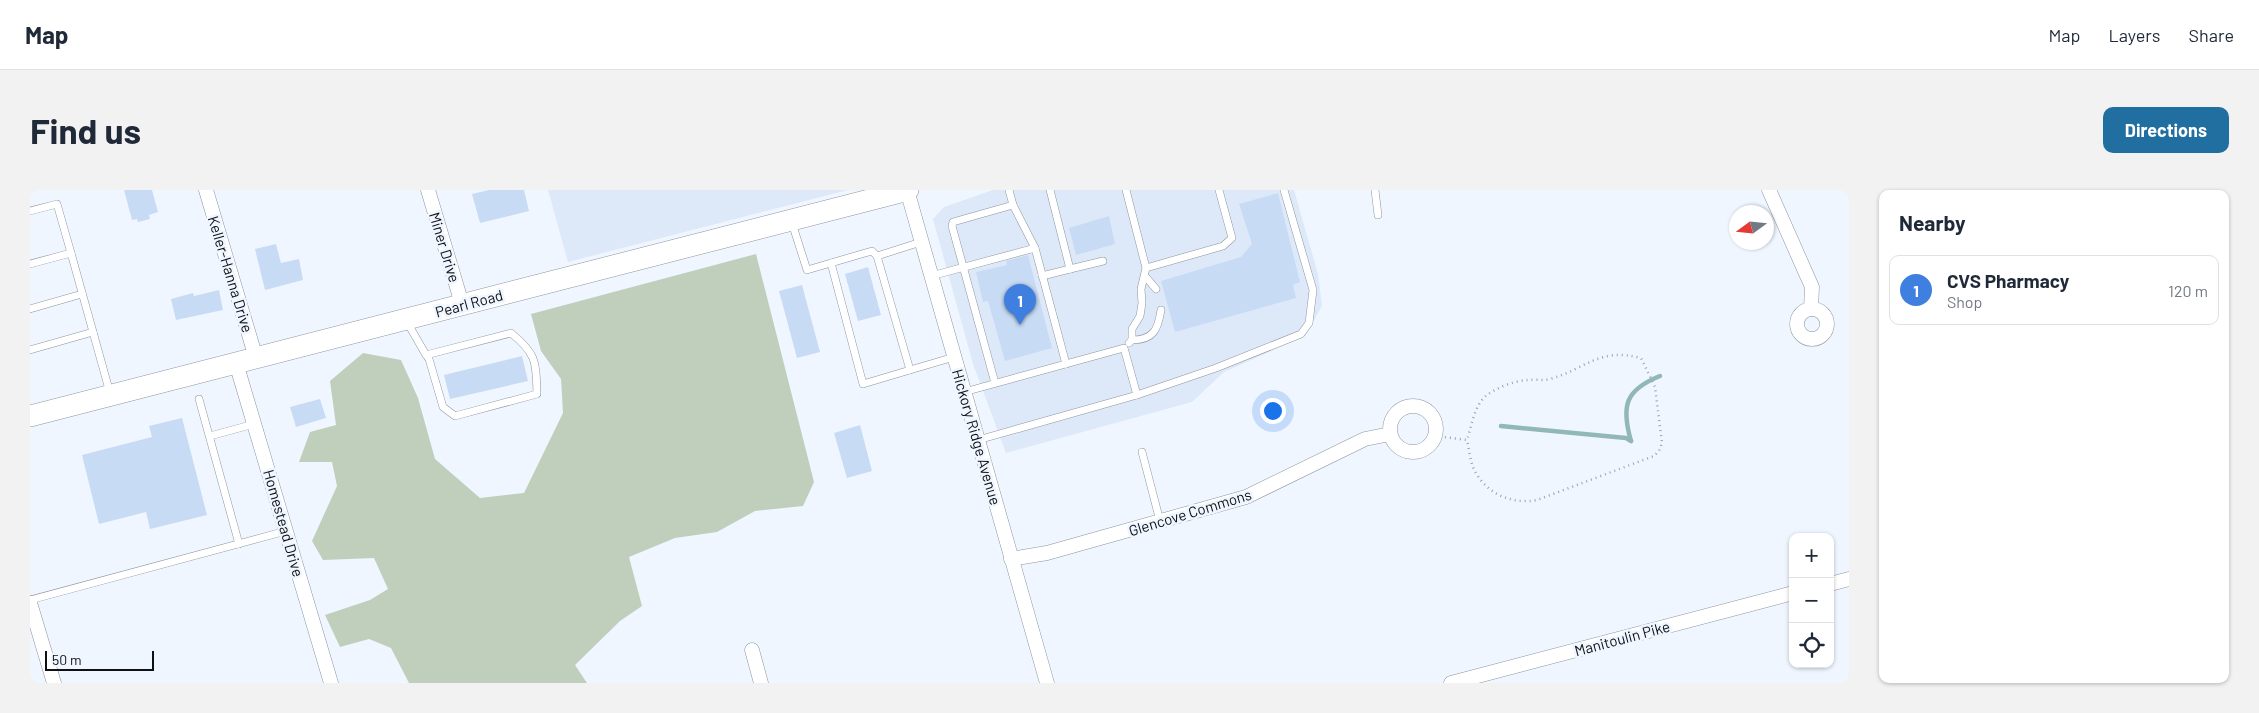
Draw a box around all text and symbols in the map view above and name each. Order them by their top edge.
text: Map [25,20,68,49]
text: Map [2048,24,2080,46]
text: Layers [2108,24,2161,46]
text: Share [2189,24,2234,46]
button: Directions [2103,107,2229,153]
text: Find us [30,109,141,151]
north arrow [1729,205,1774,250]
street label: Miner Drive [426,210,464,284]
text: Nearby [1899,210,1965,235]
street label: Keller-Hanna Drive [205,214,257,334]
text: CVS Pharmacy [1947,269,2069,292]
text: 1 [1913,281,1919,300]
text: 120 m [2168,281,2208,300]
pin: 1 [1004,284,1036,325]
street label: Pearl Road [433,285,505,321]
text: Shop [1947,292,1982,311]
street label: Hickory Ridge Avenue [949,367,1005,507]
your location [1260,398,1286,424]
street label: Homestead Drive [260,467,308,579]
street label: Glencove Commons [1126,485,1254,539]
map controls [1789,533,1834,668]
button: + [1789,533,1834,578]
button: − [1789,578,1834,623]
street label: Manitoulin Pike [1572,617,1672,659]
button: locate [1789,623,1834,668]
scale bar [45,648,154,671]
text: 50 m [52,651,81,668]

